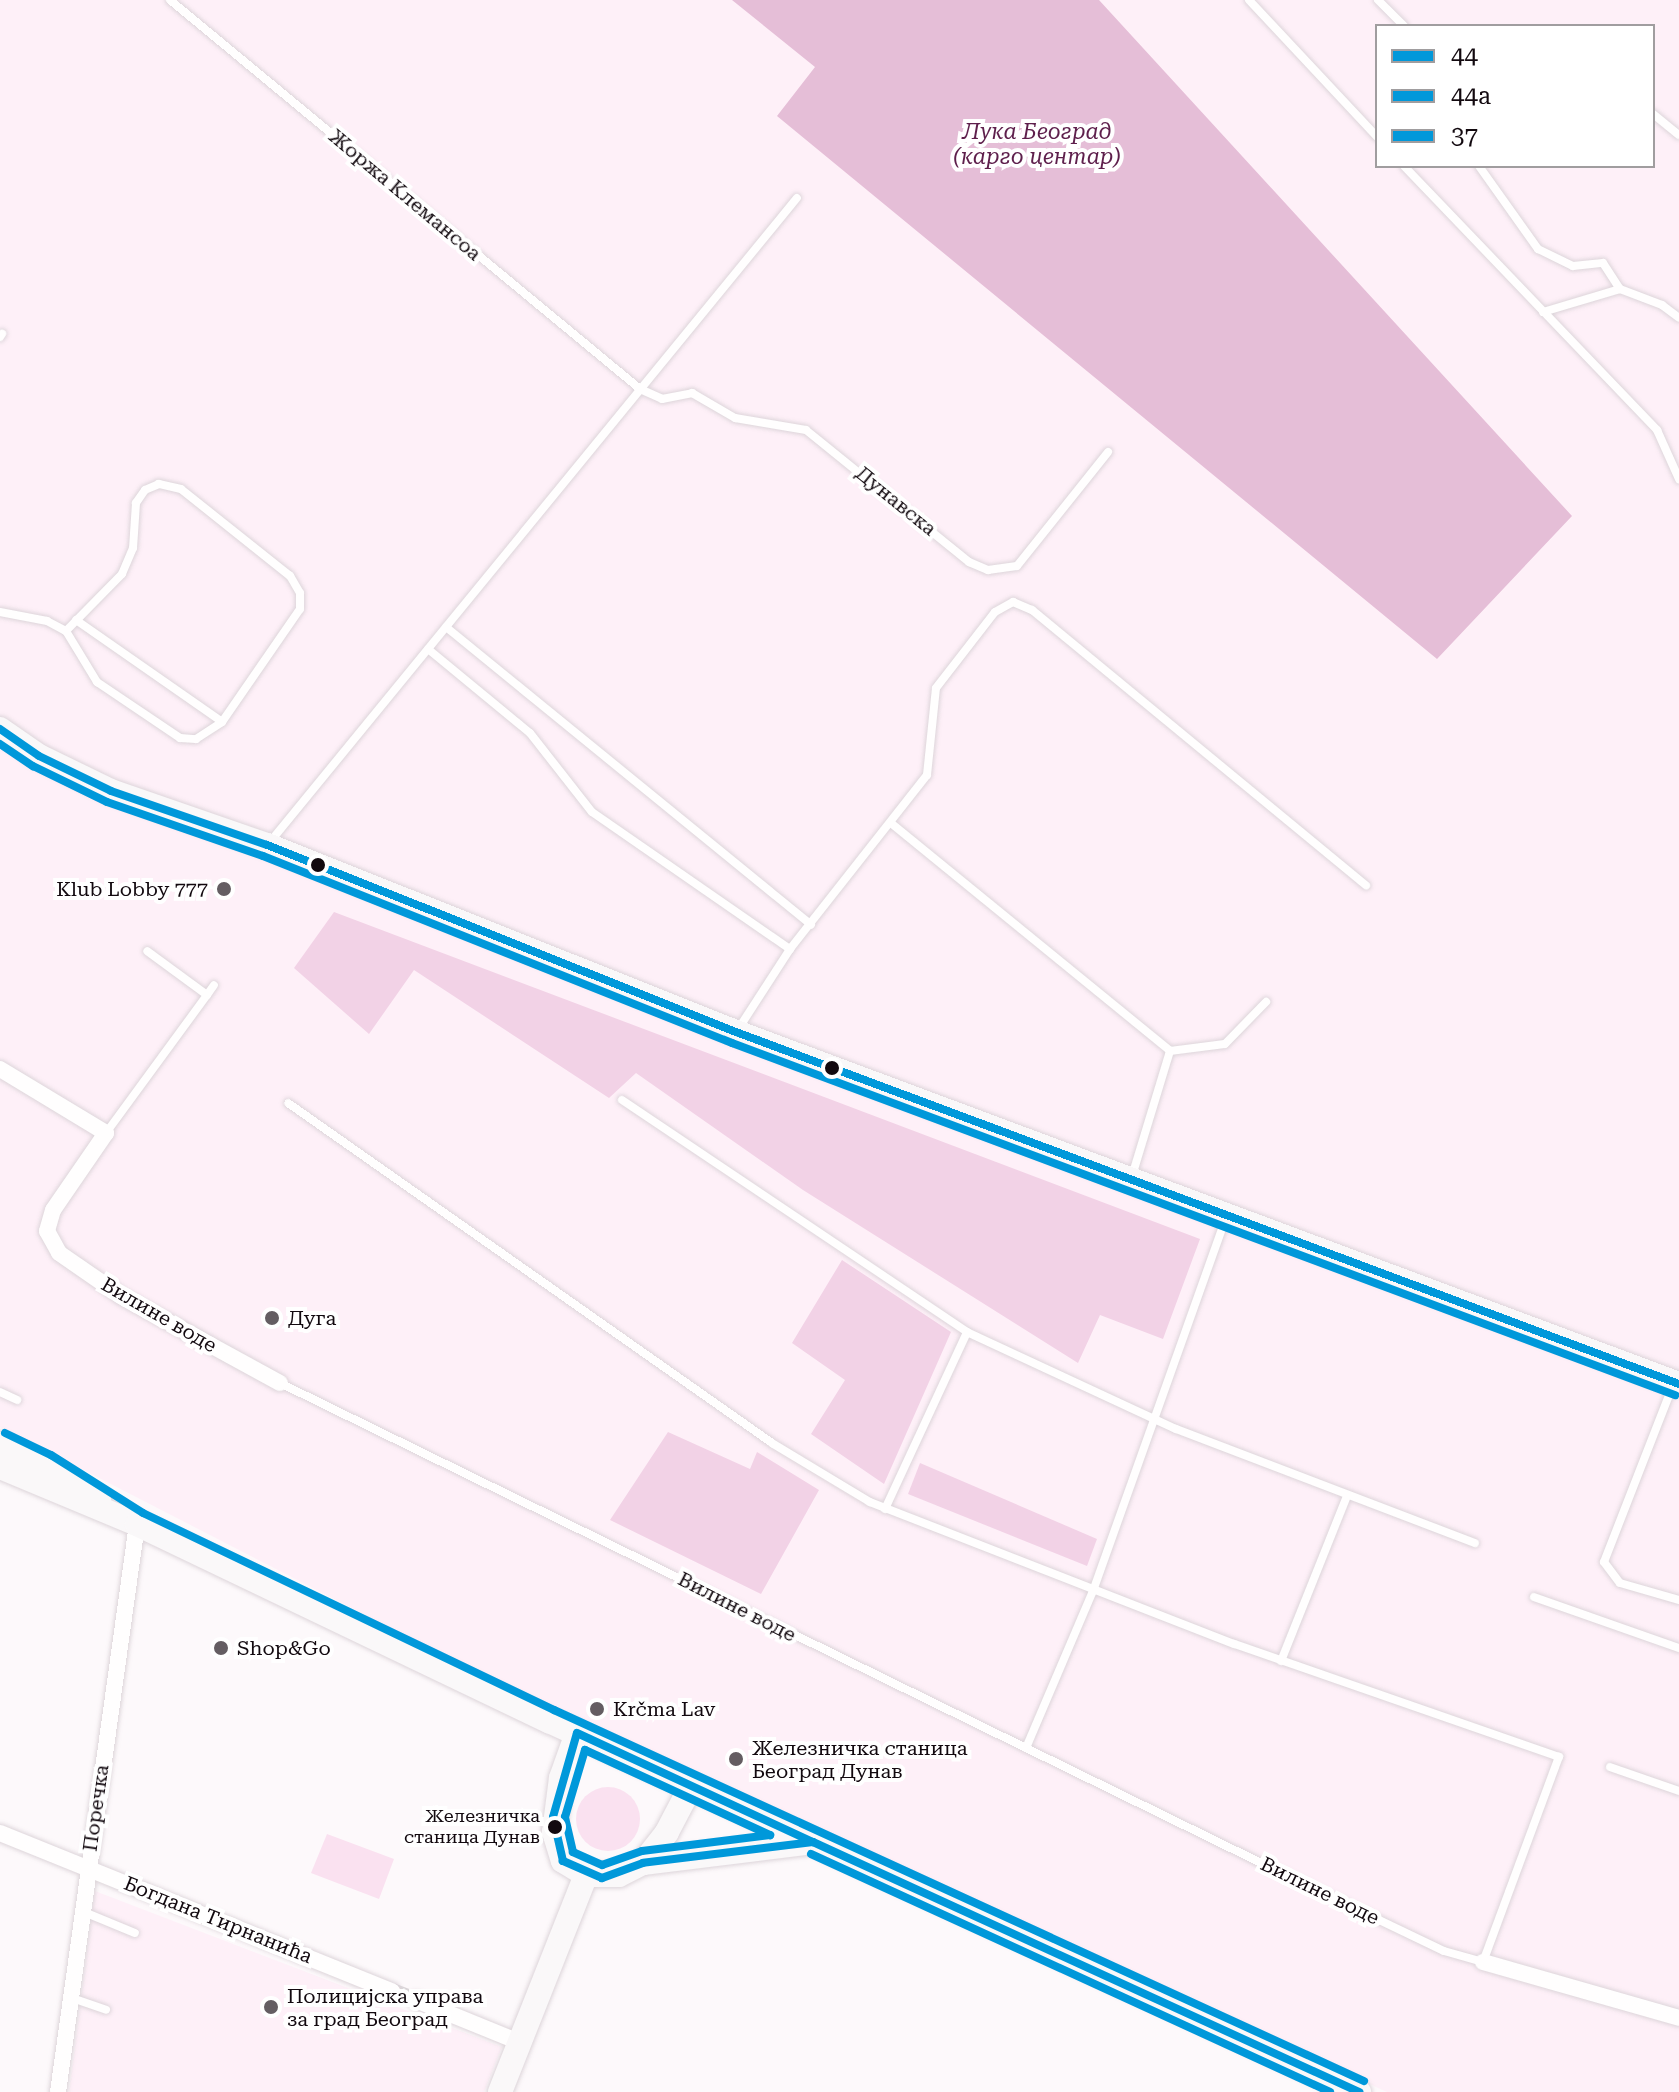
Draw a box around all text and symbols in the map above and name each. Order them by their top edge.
legend [1375,24,1655,168]
text: 44 [1451,42,1478,70]
text: 44a [1451,82,1491,110]
water label: Лука Београд (карго центар) [953,118,1121,170]
text: 37 [1451,122,1478,150]
street label: Жоржа Клемансоа [324,124,486,266]
street label: Дунавска [851,461,941,541]
unlabelled marker [310,857,326,873]
place label: Klub Lobby 777 [56,877,208,901]
marker: Klub Lobby 777 [215,880,233,898]
unlabelled marker [824,1060,840,1076]
street label: Вилине воде [97,1272,221,1358]
place label: Дуга [288,1306,336,1330]
marker: Дуга [263,1309,281,1327]
street label: Вилине воде [674,1567,800,1647]
place label: Shop&Go [237,1636,331,1660]
marker: Shop&Go [212,1639,230,1657]
place label: Krčma Lav [613,1697,715,1721]
marker: Krčma Lav [588,1700,606,1718]
place label: Железничка станица Београд Дунав [752,1736,968,1783]
marker: Железничка станица Београд Дунав [727,1750,745,1768]
street label: Поречка [78,1763,114,1853]
place label: Железничка станица Дунав [404,1806,540,1848]
marker: Железничка станица Дунав [547,1819,563,1835]
street label: Вилине воде [1257,1852,1383,1930]
street label: Богдана Тирнанића [120,1871,316,1969]
place label: Полицијска управа за град Београд [287,1984,483,2031]
marker: Полицијска управа за град Београд [262,1998,280,2016]

